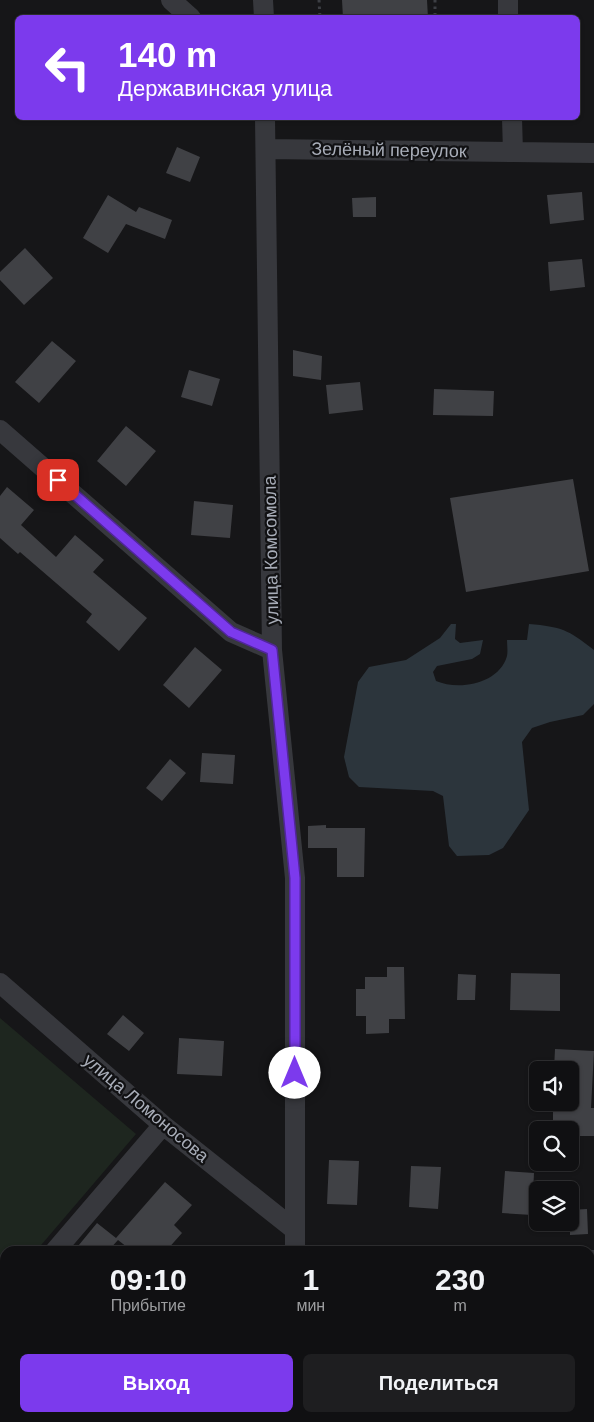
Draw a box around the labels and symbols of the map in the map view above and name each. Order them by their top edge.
street label: Зелёный переулок [311,139,467,161]
pin [37,459,79,501]
street label: улица Комсомола [260,474,282,625]
position arrow [268,1046,320,1098]
street label: улица Ломоносова [79,1050,213,1167]

